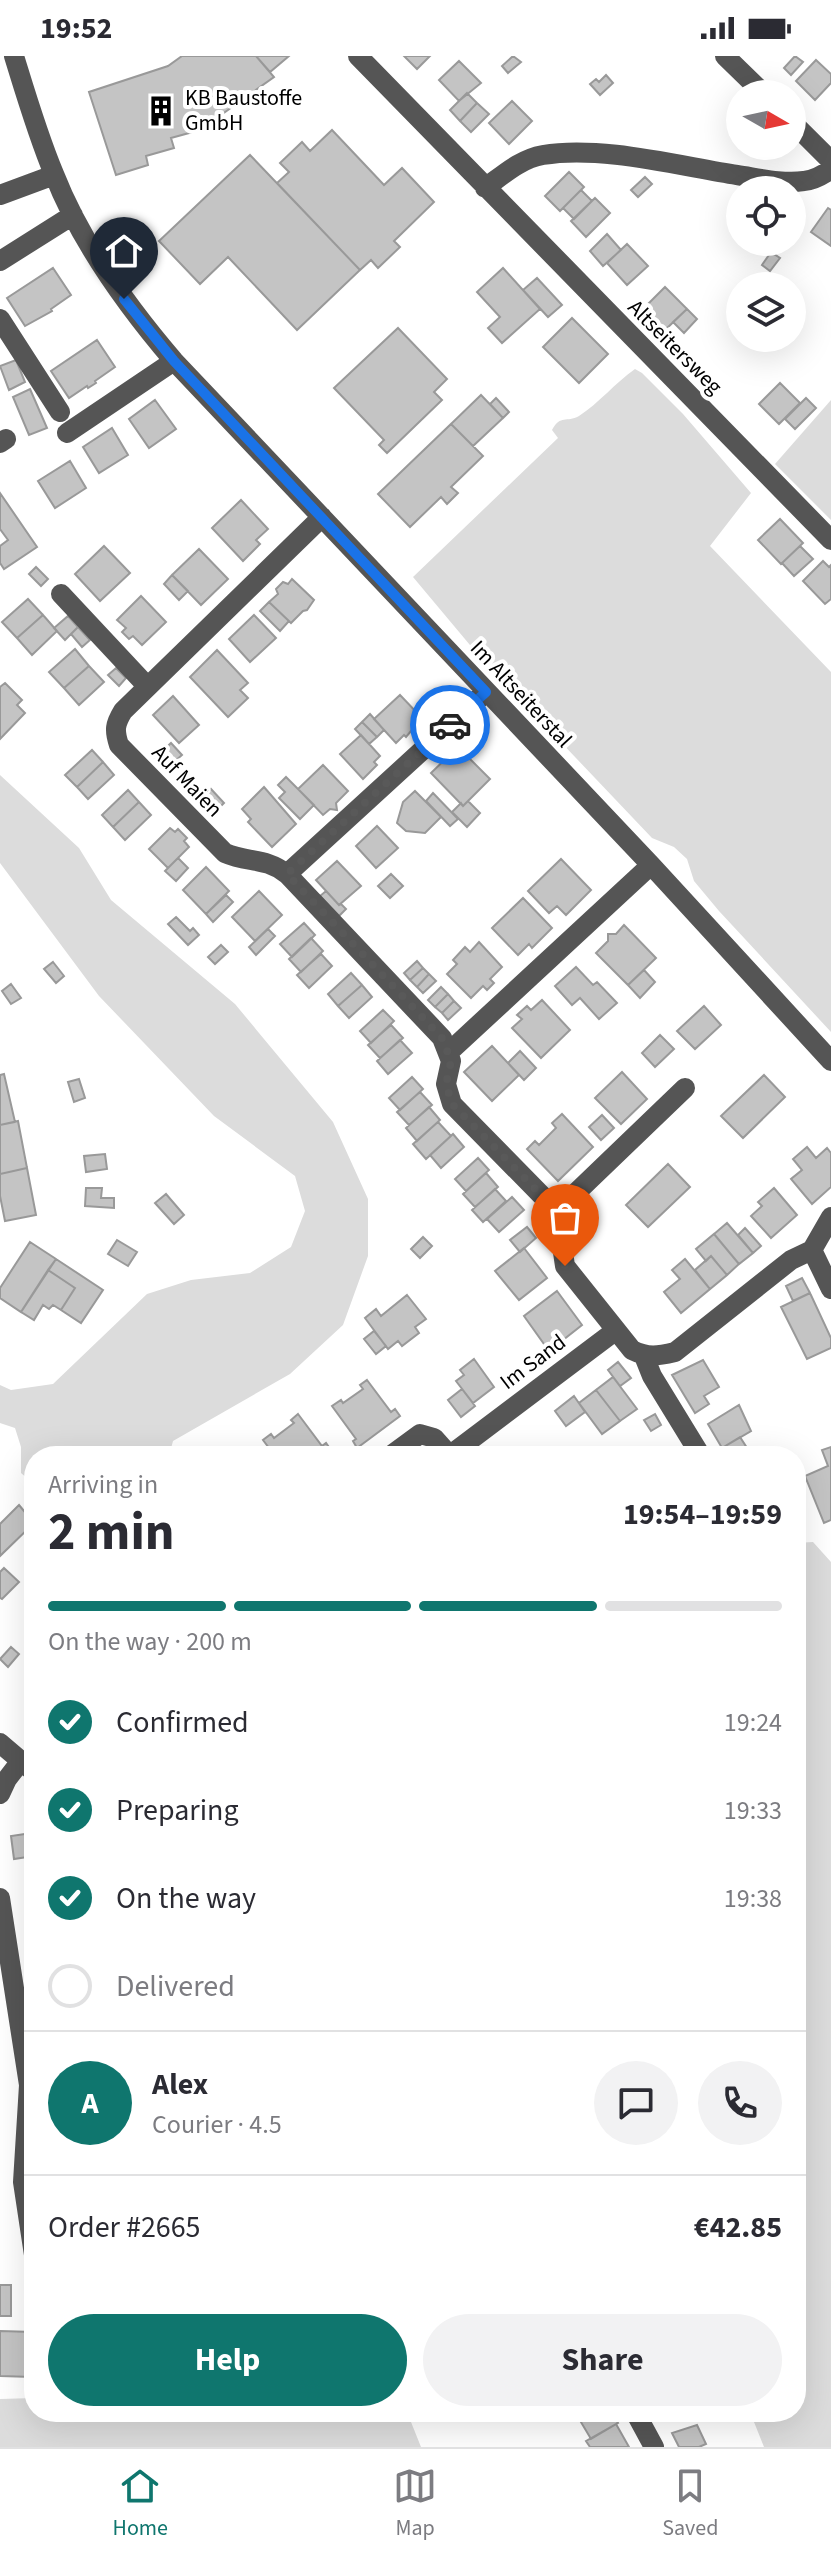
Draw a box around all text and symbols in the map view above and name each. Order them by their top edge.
text: 19:52 [40,7,112,50]
north arrow [726,80,806,160]
map controls [726,80,806,352]
place label: KB Baustoffe GmbH [185,82,302,139]
building icon: KB Baustoffe GmbH [144,94,178,128]
button: locate [726,176,806,256]
pin [90,217,158,299]
icon: home [102,229,146,273]
button: layers [726,272,806,352]
street label: Altseitersweg [620,292,730,402]
street label: Im Altseiterstal [463,633,579,755]
courier [410,685,490,765]
icon: car [428,703,472,747]
street label: Auf Maien [144,737,230,825]
pin [531,1184,599,1266]
icon: bag [543,1196,587,1240]
street label: Im Sand [493,1326,573,1398]
text: Arriving in [48,1466,158,1503]
text: 19:54–19:59 [623,1493,782,1536]
text: 2 min [48,1496,175,1570]
text: On the way · 200 m [48,1623,252,1660]
icon: check [48,1700,92,1744]
text: Confirmed [116,1701,249,1744]
text: 19:24 [724,1704,782,1741]
icon: check [48,1788,92,1832]
text: Preparing [116,1789,239,1832]
text: 19:33 [724,1792,782,1829]
icon: check [48,1876,92,1920]
text: On the way [116,1877,256,1920]
text: 19:38 [724,1880,782,1917]
text: Delivered [116,1965,235,2008]
button: chat [594,2061,678,2145]
button: phone [698,2061,782,2145]
text: Alex [152,2063,208,2106]
text: A [81,2082,99,2125]
text: Courier · 4.5 [152,2106,282,2143]
text: Order #2665 [48,2206,201,2249]
text: €42.85 [694,2206,782,2249]
button: Help [48,2314,407,2406]
button: Share [423,2314,782,2406]
tab: Home [113,2464,168,2544]
tab: Map [393,2464,437,2544]
tab: Saved [662,2464,718,2544]

